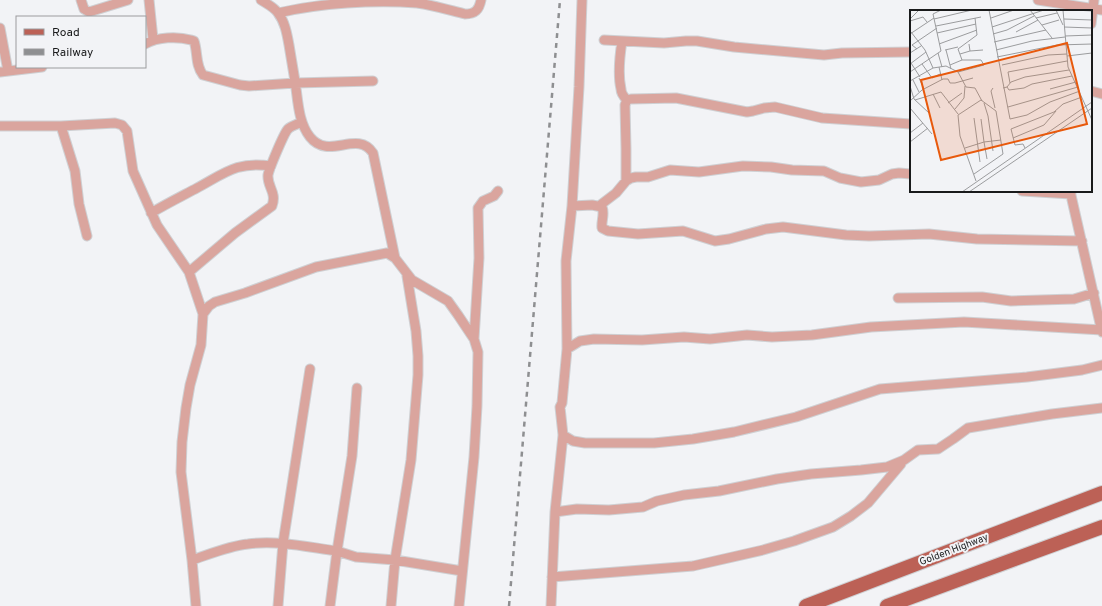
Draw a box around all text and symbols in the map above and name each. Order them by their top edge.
inset map [910,10,1092,192]
legend [16,16,146,68]
text: Road [52,25,80,41]
text: Railway [52,45,93,61]
street label: Golden Highway [918,531,990,569]

